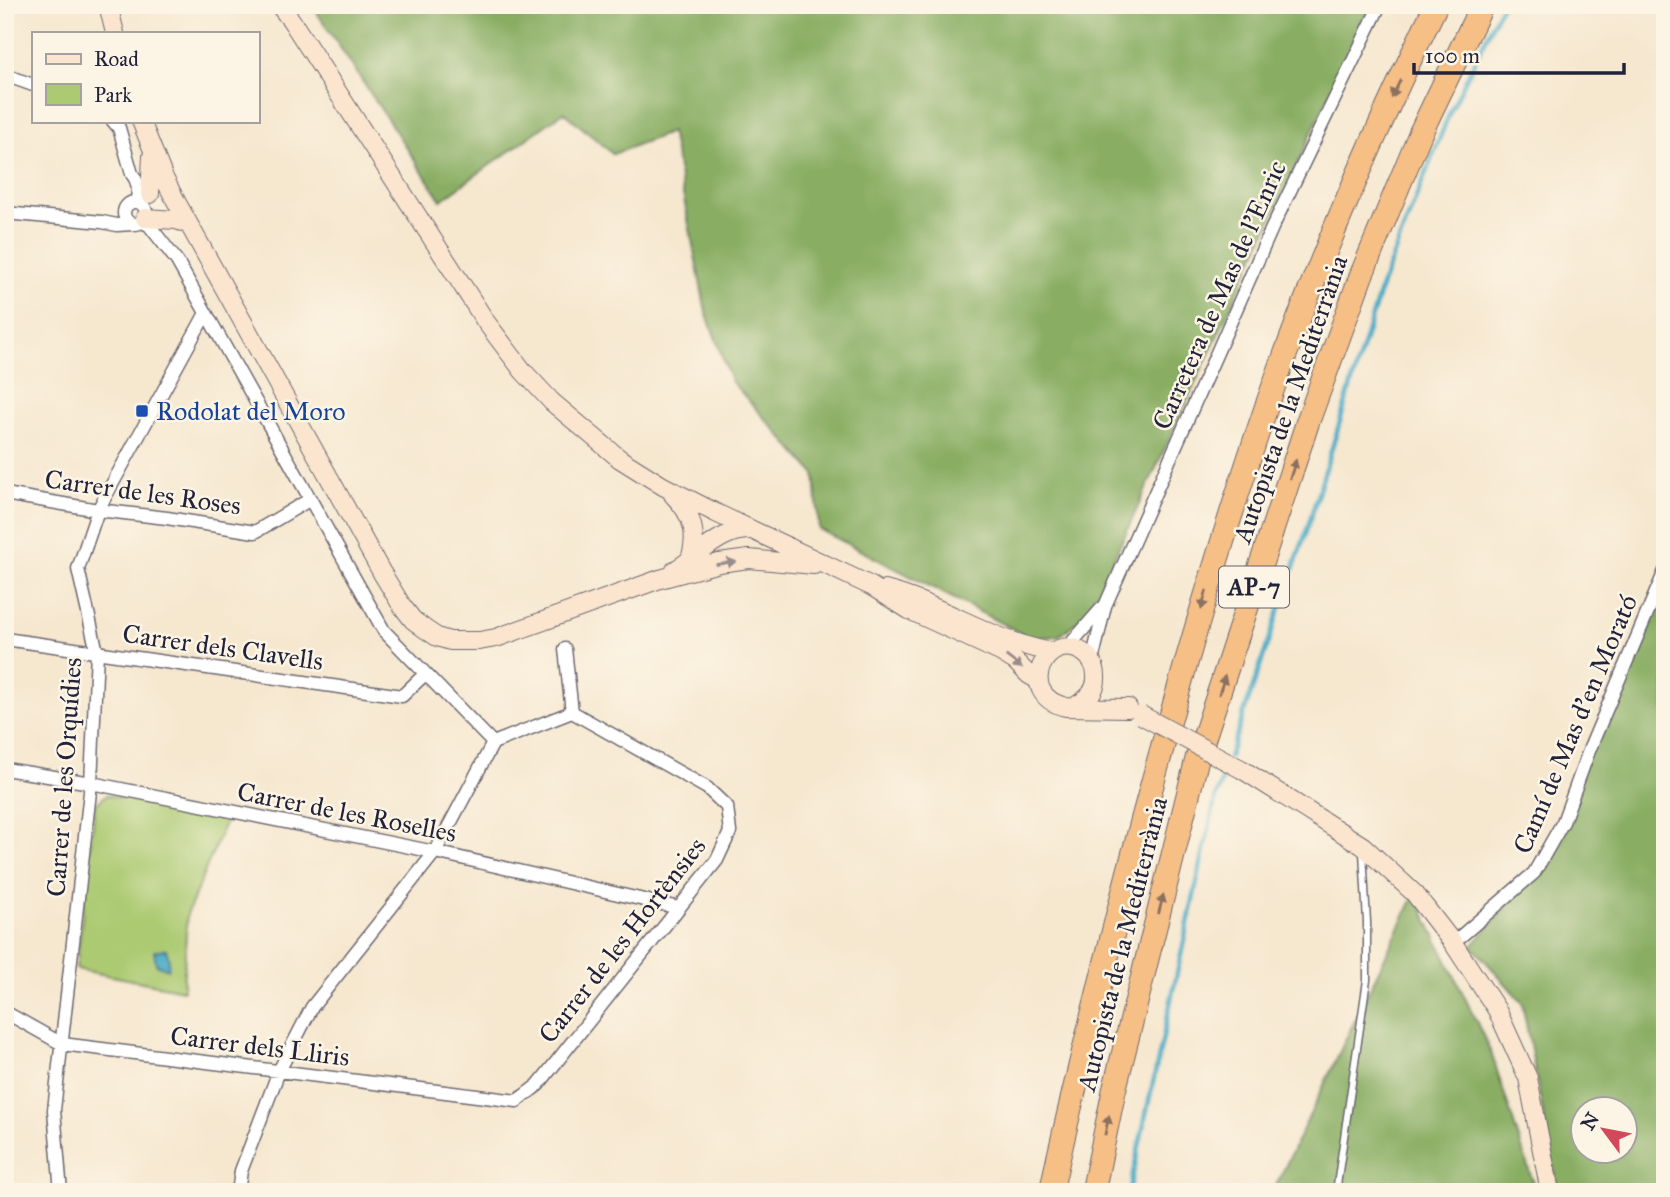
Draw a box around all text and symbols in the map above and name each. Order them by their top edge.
legend [32,32,259,122]
scale bar [1414,32,1624,76]
text: 100 m [1425,43,1480,69]
text: Road [94,46,139,72]
one-way arrow [1390,79,1401,99]
text: Park [94,82,132,108]
street label: Carretera de Mas de l'Enric [1145,156,1293,434]
street label: Autopista de la Mediterrània [1225,251,1354,548]
place label: Rodolat del Moro [156,395,346,427]
marker: Rodolat del Moro [134,403,150,419]
one-way arrow [1288,458,1299,479]
street label: Carrer de les Roses [43,462,243,522]
one-way arrow [715,557,737,568]
road number: AP-7 [1219,566,1289,608]
one-way arrow [1198,589,1209,611]
street label: Camí de Mas d'en Morató [1506,590,1644,858]
street label: Carrer dels Clavells [121,617,325,677]
one-way arrow [1004,654,1022,669]
street label: Carrer de les Orquídies [40,656,88,898]
one-way arrow [1217,674,1227,695]
street label: Carrer de les Roselles [235,775,459,849]
street label: Autopista de la Mediterrània [1070,793,1174,1095]
street label: Carrer de les Hortènsies [532,831,712,1049]
one-way arrow [1156,893,1167,915]
street label: Carrer dels Lliris [169,1019,351,1073]
north arrow [1568,1096,1638,1166]
text: N [1576,1108,1604,1134]
one-way arrow [1101,1114,1112,1136]

